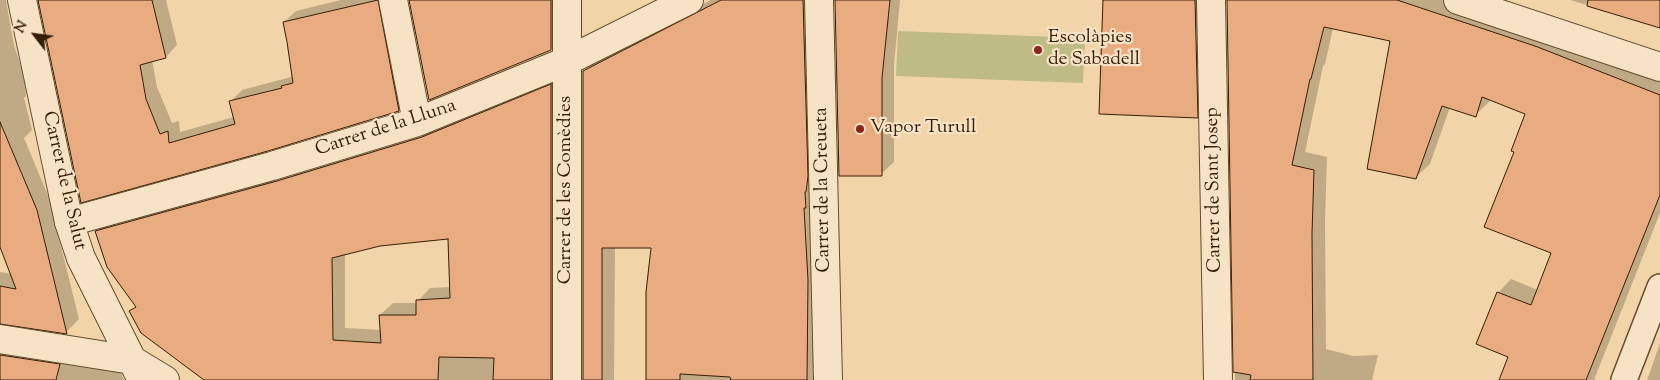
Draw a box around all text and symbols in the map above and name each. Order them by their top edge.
north arrow [10,10,60,60]
text: N [11,18,33,37]
place label: Escolàpies de Sabadell [1048,28,1140,72]
marker: Escolàpies de Sabadell [1032,44,1044,56]
street label: Carrer de la Lluna [313,95,459,163]
street label: Carrer de les Comèdies [556,96,578,284]
street label: Carrer de la Creueta [811,107,837,273]
street label: Carrer de Sant Josep [1202,107,1228,273]
street label: Carrer de la Salut [36,109,90,253]
place label: Vapor Turull [870,118,976,140]
marker: Vapor Turull [854,123,866,135]

